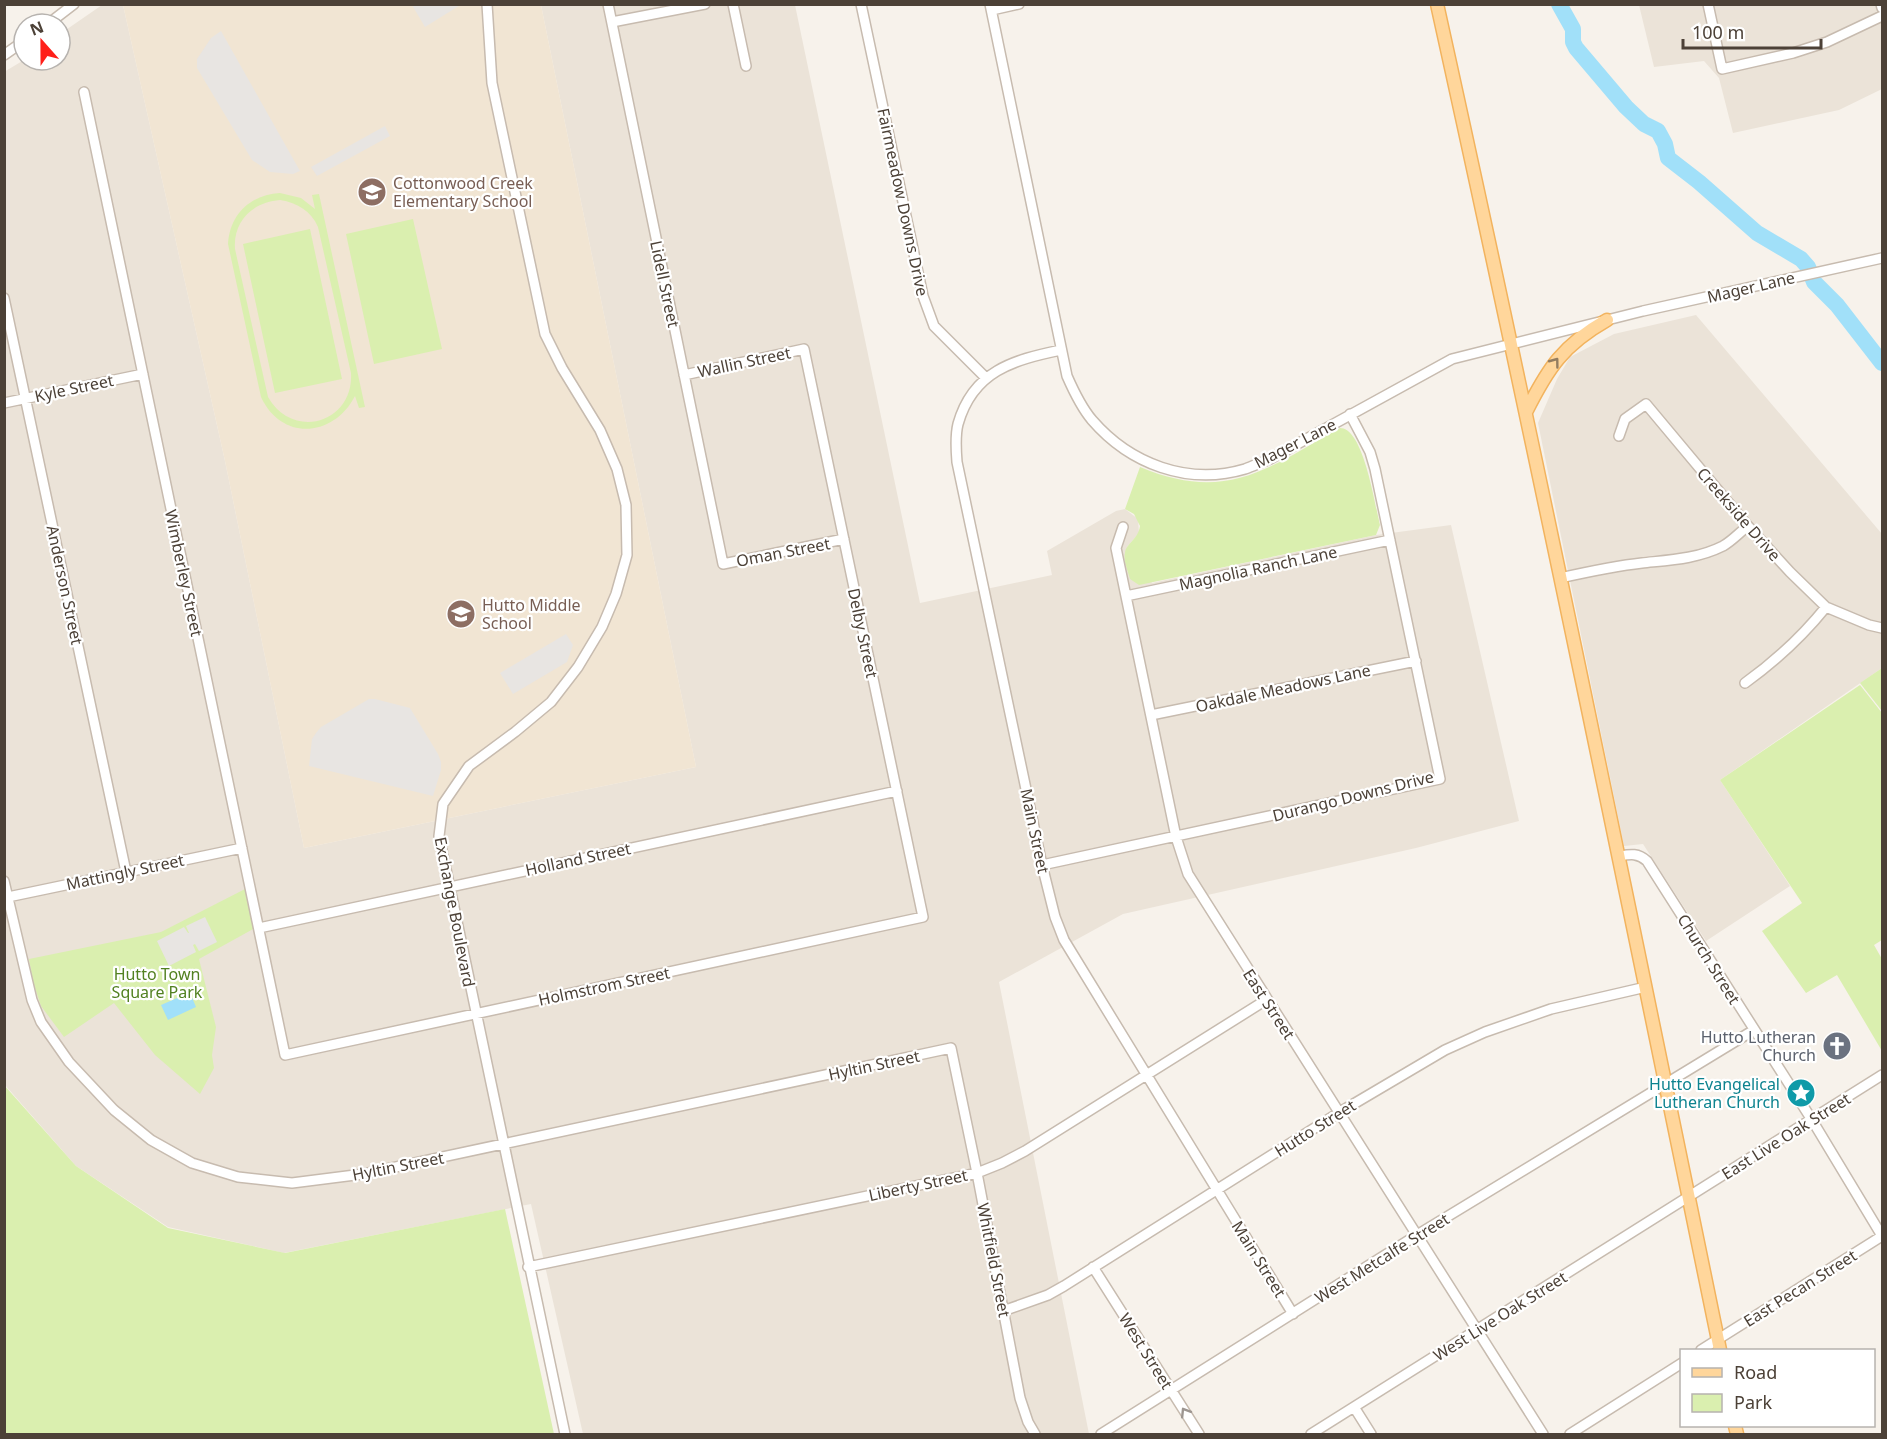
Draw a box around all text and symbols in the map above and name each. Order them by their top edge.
north arrow [12,12,72,72]
scale bar [1683,12,1821,50]
text: N [27,15,47,41]
text: 100 m [1692,20,1744,44]
street label: Fairmeadow Downs Drive [872,106,934,298]
place label: Cottonwood Creek Elementary School [393,172,533,212]
school or university icon: Cottonwood Creek Elementary School [356,176,388,208]
street label: Lidell Street [645,238,685,330]
street label: Mager Lane [1705,266,1797,308]
street label: Wallin Street [695,341,793,383]
one-way arrow [1548,358,1559,369]
street label: Kyle Street [33,369,116,407]
street label: Mager Lane [1250,413,1340,473]
street label: Creekside Drive [1692,462,1786,566]
street label: Wimberley Street [160,507,208,639]
street label: Anderson Street [42,523,88,647]
street label: Oman Street [734,532,832,572]
street label: Magnolia Ranch Lane [1177,540,1339,596]
street label: Delby Street [843,586,883,680]
place label: Hutto Middle School [482,594,581,634]
school or university icon: Hutto Middle School [445,598,477,630]
street label: Oakdale Meadows Lane [1193,659,1373,717]
street label: Durango Downs Drive [1270,765,1436,827]
street label: Main Street [1015,786,1055,876]
street label: Exchange Boulevard [430,835,480,989]
street label: Holland Street [523,837,633,881]
street label: Mattingly Street [64,849,186,895]
street label: Church Street [1672,910,1746,1009]
street label: Holmstrom Street [536,961,672,1011]
park label: Hutto Town Square Park [112,963,203,1003]
street label: East Street [1238,964,1300,1044]
place label: Hutto Lutheran Church [1701,1026,1816,1066]
church icon: Hutto Lutheran Church [1821,1030,1853,1062]
street label: Hyltin Street [826,1045,922,1085]
place label: Hutto Evangelical Lutheran Church [1649,1073,1780,1113]
place icon: Hutto Evangelical Lutheran Church [1785,1077,1817,1109]
street label: East Live Oak Street [1717,1087,1855,1185]
street label: Hutto Street [1270,1094,1360,1162]
street label: Hyltin Street [350,1146,446,1186]
street label: Liberty Street [866,1164,970,1206]
street label: Whitfield Street [972,1201,1016,1319]
street label: West Metcalfe Street [1311,1208,1454,1308]
street label: Main Street [1227,1217,1291,1302]
street label: East Pecan Street [1739,1244,1861,1332]
street label: West Live Oak Street [1429,1266,1571,1366]
street label: West Street [1114,1309,1178,1393]
legend [1680,1349,1875,1427]
text: Road [1734,1360,1777,1384]
text: Park [1734,1390,1772,1414]
one-way arrow [1180,1408,1192,1418]

